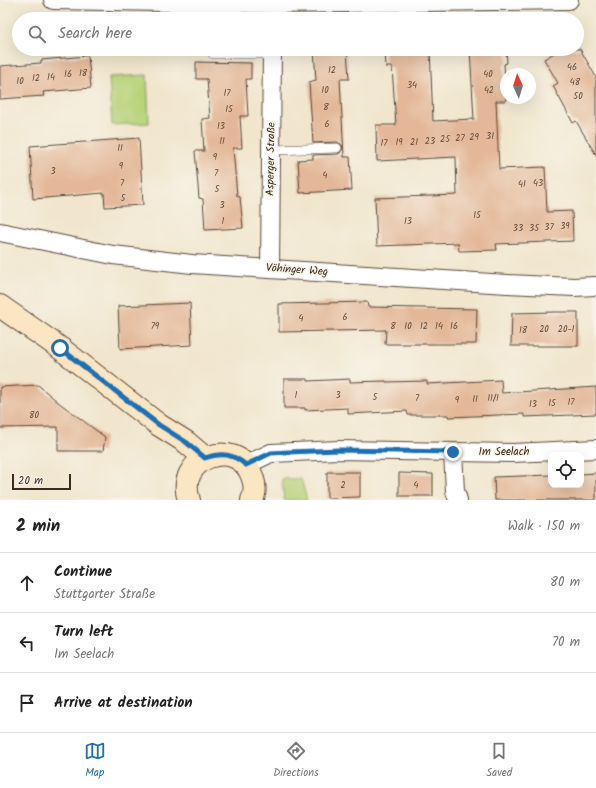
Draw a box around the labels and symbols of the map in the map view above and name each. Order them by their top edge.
house number: 46 [567,60,577,75]
house number: 12 [328,63,336,78]
house number: 18 [79,66,88,81]
house number: 16 [64,67,72,82]
house number: 40 [483,67,493,82]
north arrow [500,68,536,104]
house number: 14 [47,70,55,85]
house number: 12 [32,71,40,86]
house number: 10 [16,74,24,89]
house number: 48 [570,75,581,90]
house number: 34 [407,78,417,93]
house number: 10 [321,83,329,98]
house number: 42 [484,83,494,98]
house number: 17 [224,86,231,101]
house number: 50 [573,89,583,104]
house number: 8 [323,100,329,115]
house number: 15 [225,102,234,117]
house number: 6 [324,117,330,132]
house number: 13 [217,119,225,134]
street label: Asperger Straße [261,122,281,196]
house number: 31 [486,129,494,144]
house number: 29 [469,130,479,145]
house number: 27 [455,131,466,146]
house number: 25 [440,132,451,147]
house number: 11 [219,134,225,149]
house number: 23 [425,134,435,149]
house number: 19 [395,135,403,150]
house number: 21 [410,135,418,150]
house number: 17 [381,136,388,151]
house number: 11 [117,141,123,156]
house number: 9 [213,150,218,165]
house number: 9 [119,159,124,174]
house number: 3 [50,164,56,179]
house number: 7 [214,166,219,181]
house number: 4 [323,168,328,183]
house number: 7 [120,176,125,191]
house number: 43 [533,176,543,191]
house number: 41 [518,177,526,192]
house number: 5 [215,182,221,197]
house number: 5 [121,191,127,206]
house number: 3 [219,198,225,213]
house number: 15 [473,208,482,223]
house number: 1 [222,214,225,229]
house number: 13 [404,214,412,229]
house number: 39 [560,219,570,234]
house number: 37 [544,220,554,235]
house number: 33 [513,221,523,236]
house number: 35 [529,221,540,236]
street label: Vöhinger Weg [265,259,329,281]
house number: 6 [342,310,348,325]
house number: 4 [299,311,304,326]
house number: 79 [151,319,160,334]
house number: 8 [390,319,396,334]
house number: 10 [404,319,412,334]
house number: 12 [420,319,428,334]
house number: 14 [435,319,443,334]
house number: 16 [450,319,458,334]
house number: 20 [539,322,549,337]
house number: 20-1 [558,322,575,337]
house number: 18 [519,323,528,338]
route start [51,339,69,357]
house number: 1 [295,388,298,403]
house number: 3 [335,388,341,403]
house number: 5 [373,390,379,405]
house number: 7 [415,391,420,406]
house number: 11/1 [487,391,499,406]
house number: 11 [472,392,478,407]
house number: 9 [455,393,460,408]
house number: 17 [568,395,575,410]
house number: 15 [548,396,557,411]
house number: 13 [529,397,537,412]
house number: 80 [29,408,39,423]
route end [444,443,462,461]
street label: Im Seelach [479,443,530,461]
scale bar [12,472,71,491]
house number: 2 [340,478,346,493]
house number: 4 [414,478,419,493]

